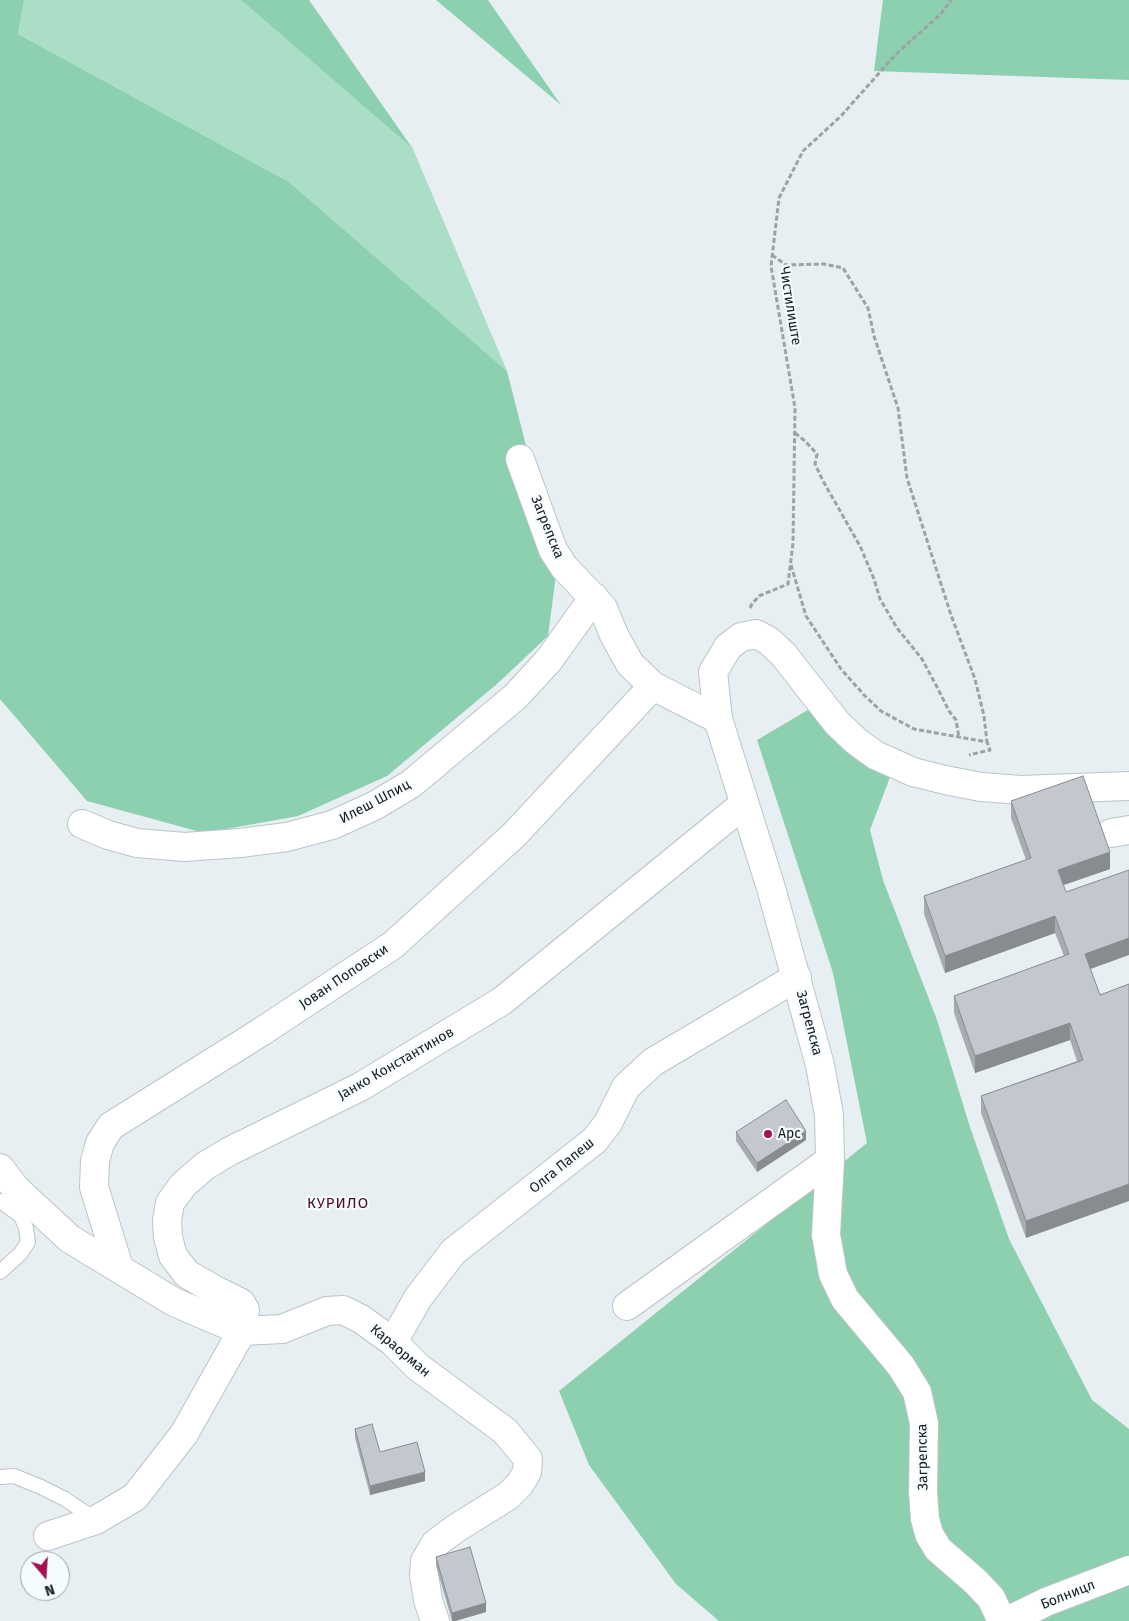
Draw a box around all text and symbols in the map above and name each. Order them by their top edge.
street label: Чистилиште [775,265,805,347]
street label: Загрепска [527,493,567,561]
street label: Илеш Шпиц [337,776,413,828]
street label: Јован Поповски [296,941,392,1013]
street label: Загрепска [792,989,826,1057]
street label: Јанко Константинов [335,1024,457,1104]
place label: Арс [778,1126,801,1142]
marker: Арс [762,1128,774,1140]
street label: Олга Папеш [526,1135,598,1197]
district label: КУРИЛО [306,1195,370,1213]
street label: Караорман [367,1321,433,1381]
street label: Загрепска [914,1424,932,1490]
north arrow [20,1551,70,1601]
street label: Болницл [1038,1576,1098,1614]
text: N [42,1580,57,1599]

